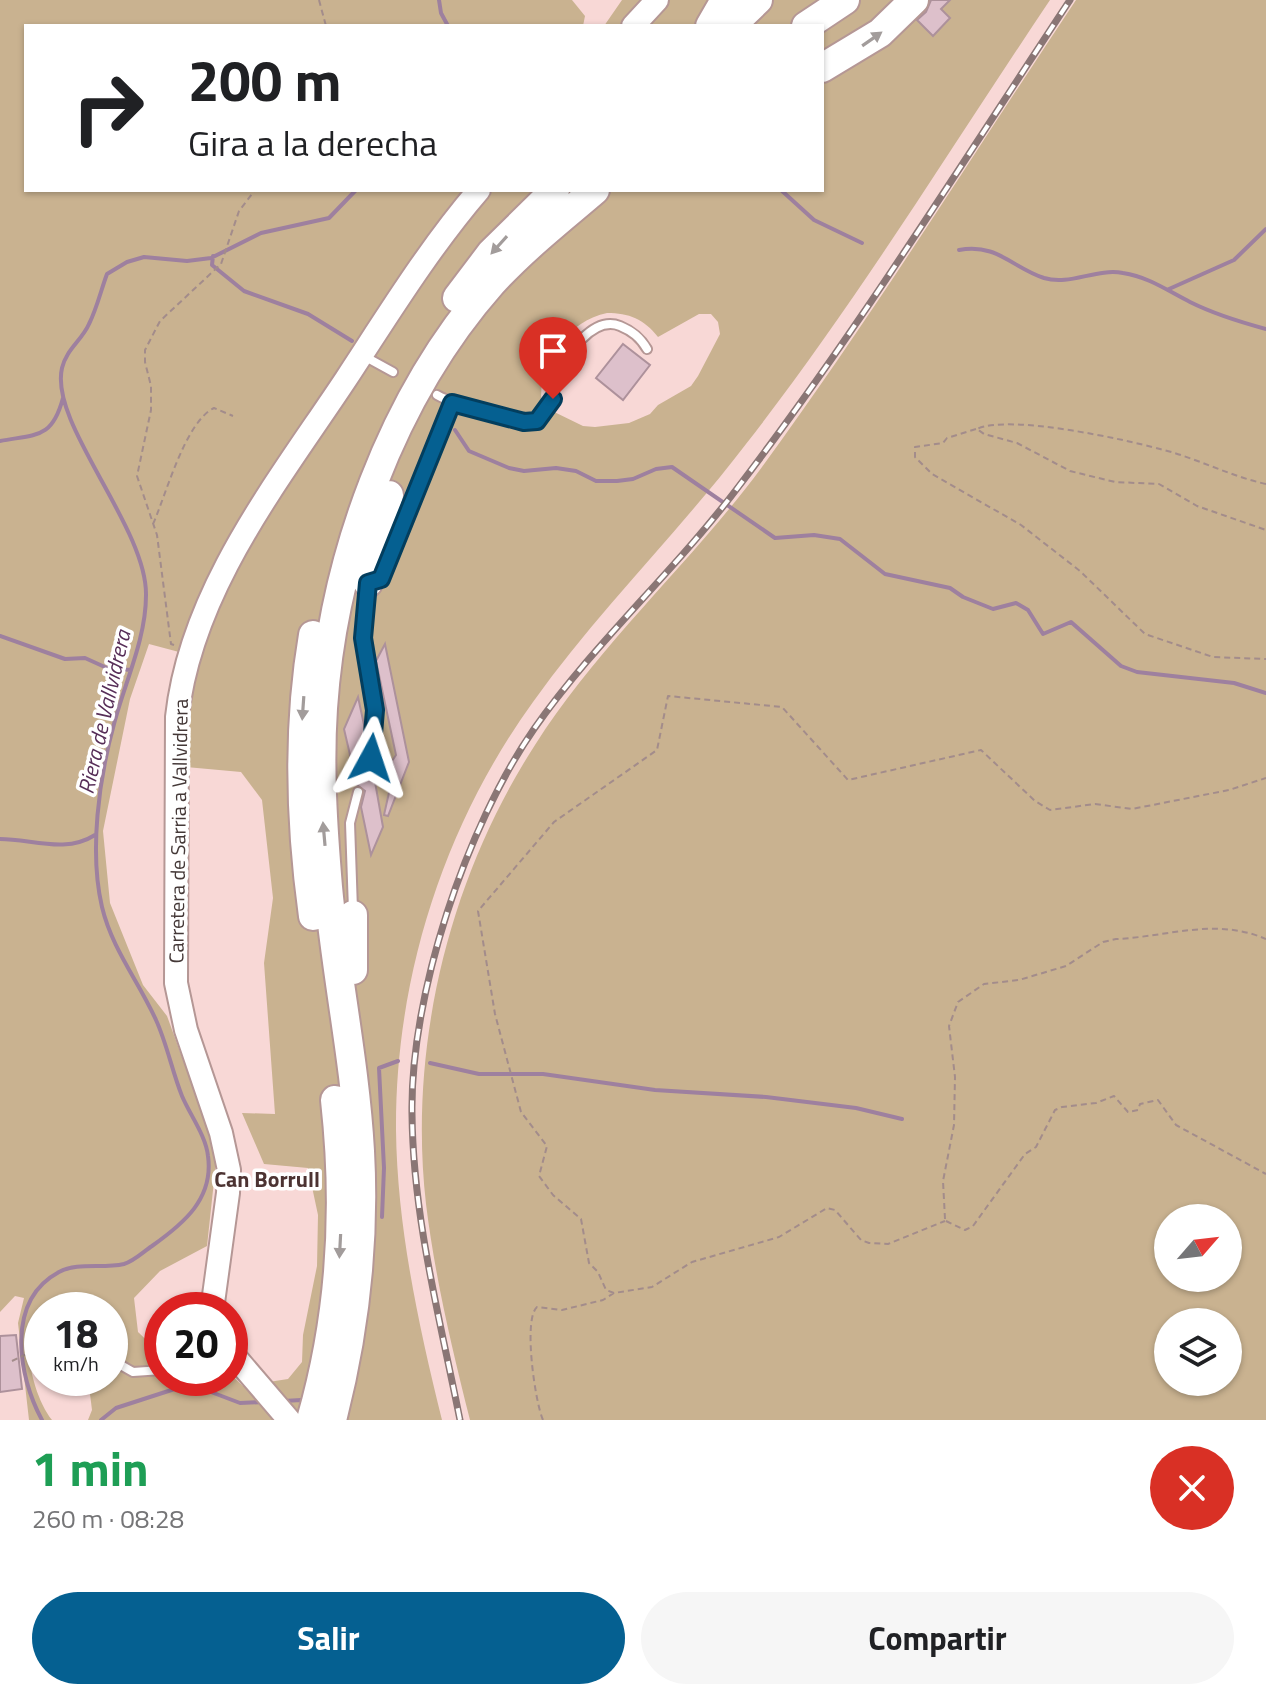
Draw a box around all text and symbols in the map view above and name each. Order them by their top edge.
one-way arrow [861,32,882,47]
text: 200 m [188,38,341,123]
icon: right [56,56,160,160]
text: Gira a la derecha [188,115,437,170]
one-way arrow [491,235,509,254]
pin [519,317,587,399]
icon: arrive [531,329,575,373]
water label: Riera de Vallvidrera [69,625,140,797]
one-way arrow [296,696,309,721]
street label: Carretera de Sarria a Vallvidrera [160,698,196,964]
position arrow [329,716,413,800]
one-way arrow [317,821,330,846]
district label: Can Borrull [214,1162,320,1196]
north arrow [1154,1204,1242,1292]
map controls [1154,1204,1242,1396]
one-way arrow [333,1234,346,1259]
speed limit sign: 20 [144,1292,248,1396]
text: 18 [54,1303,98,1364]
button: layers [1154,1308,1242,1396]
text: km/h [53,1348,99,1379]
text: 1 min [32,1432,149,1505]
button: close [1150,1446,1234,1530]
text: 260 m · 08:28 [32,1499,184,1538]
button: Salir [32,1592,625,1684]
button: Compartir [641,1592,1234,1684]

